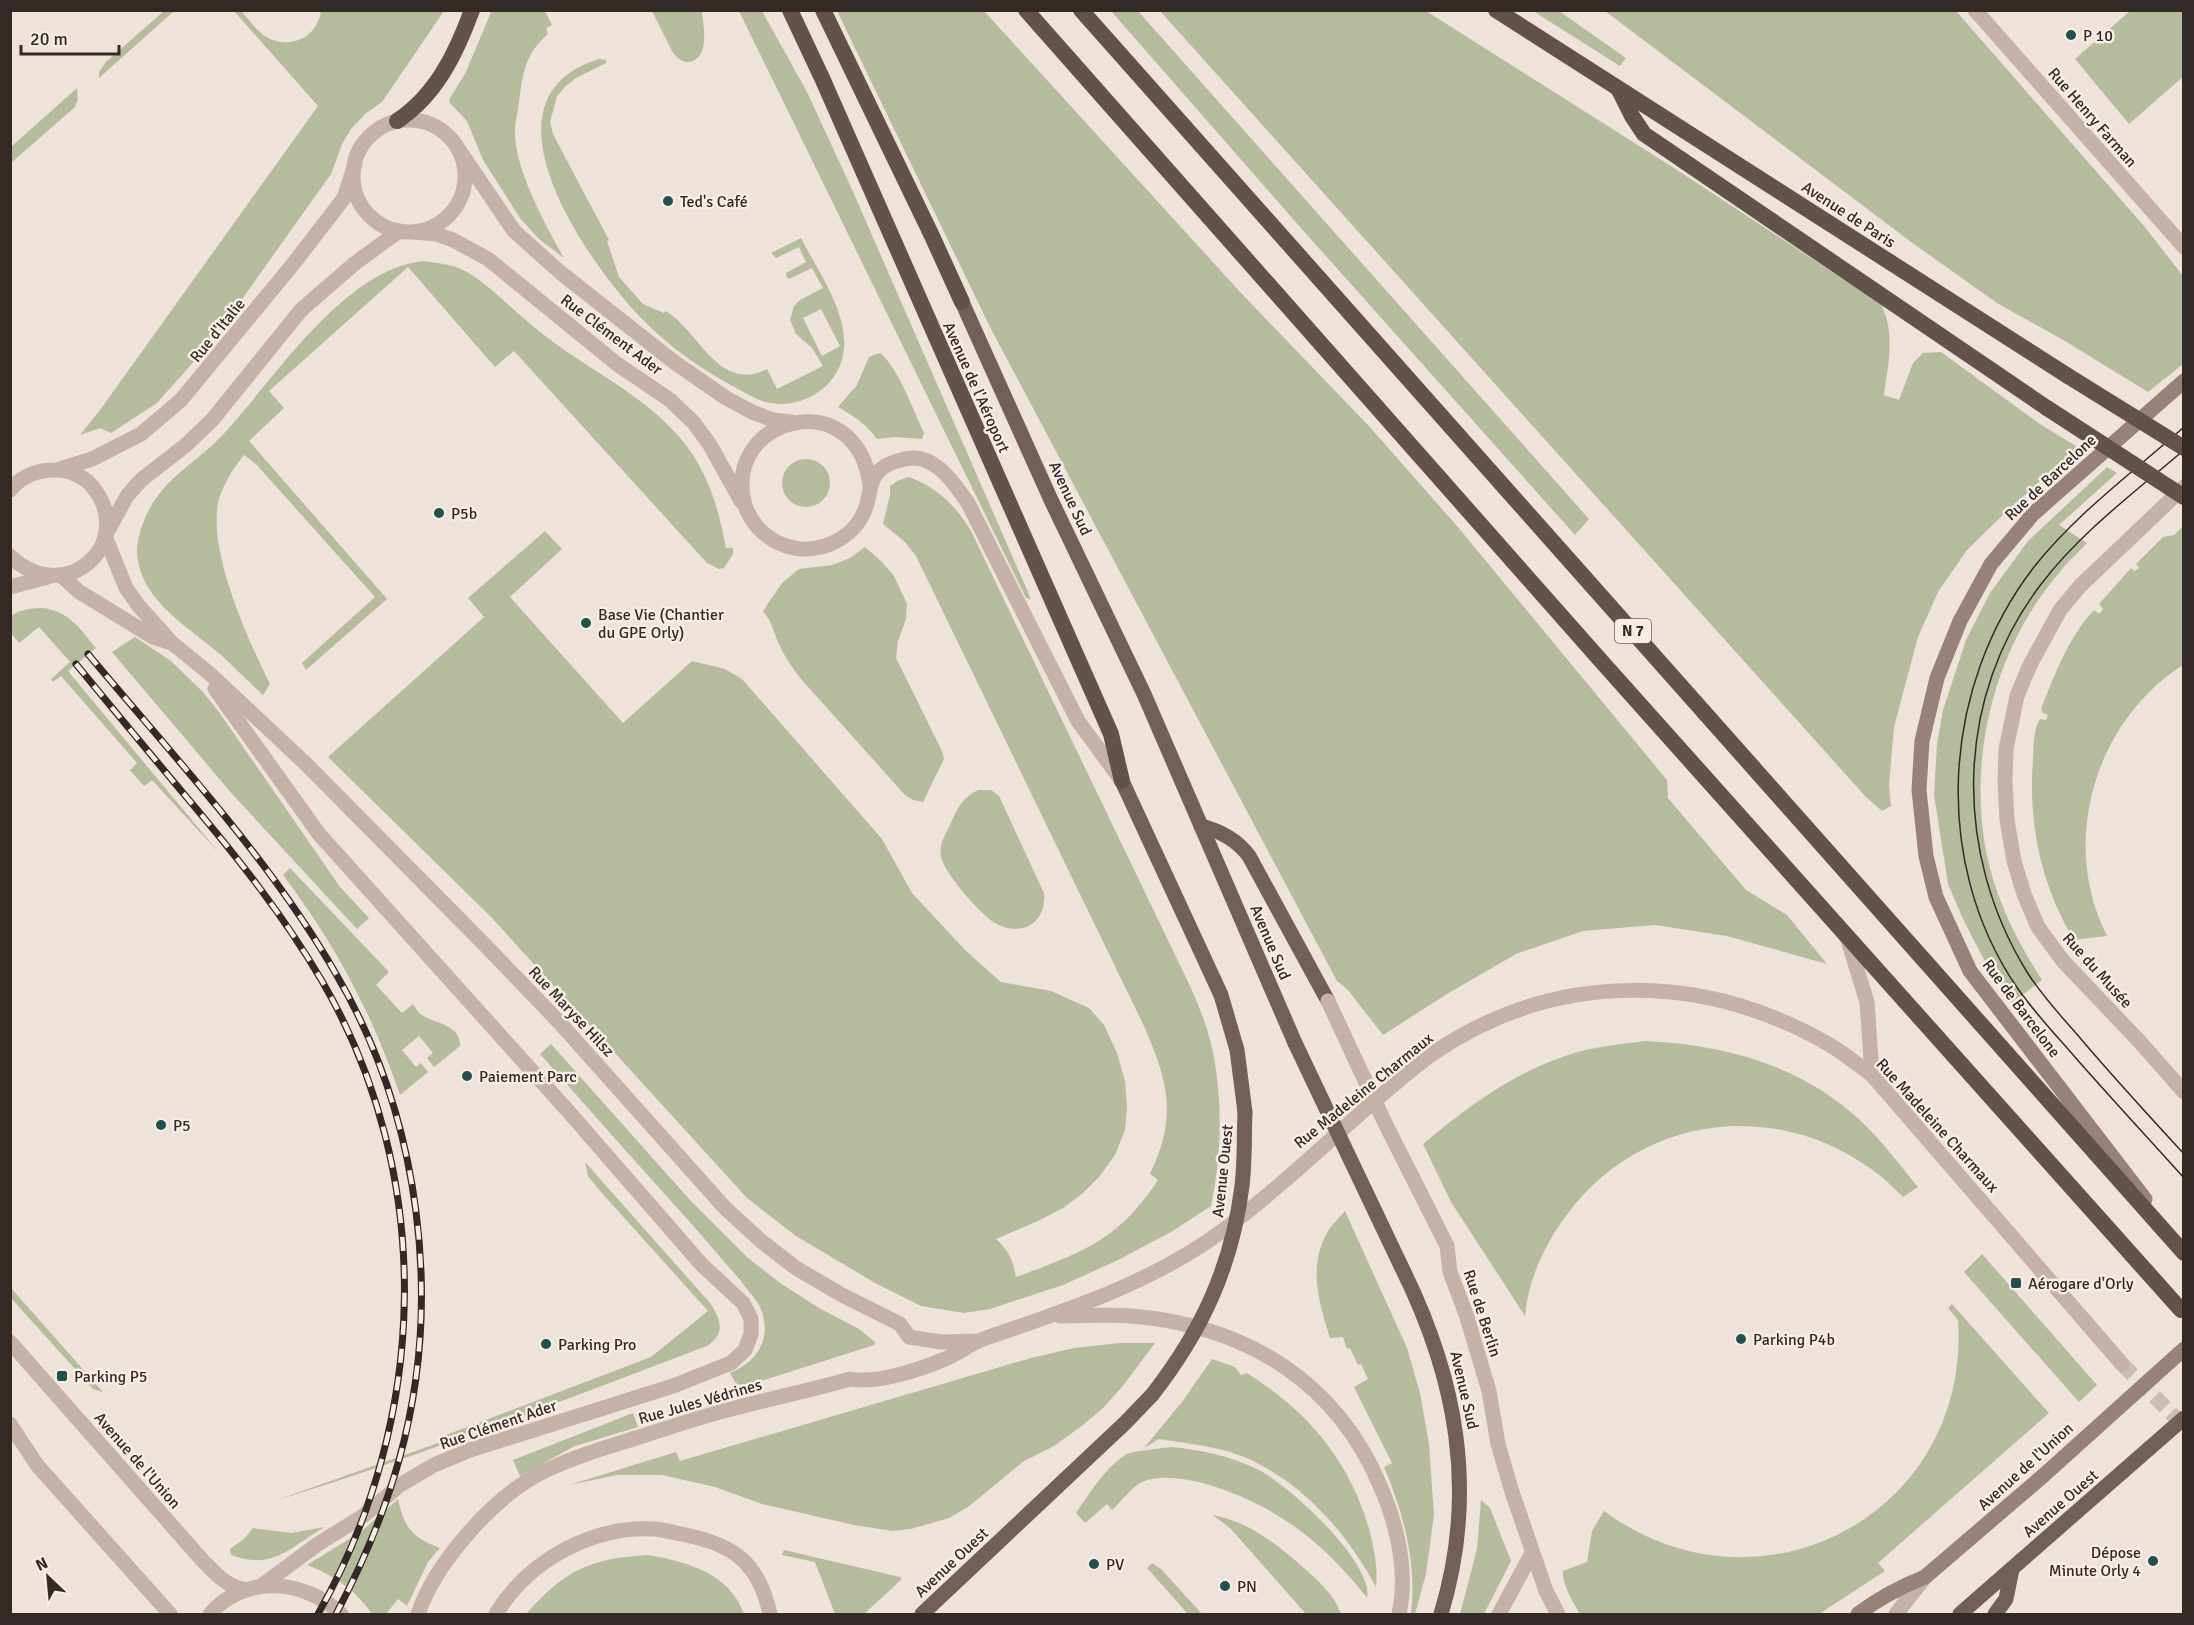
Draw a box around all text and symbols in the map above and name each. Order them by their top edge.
scale bar [21,18,118,56]
place label: P 10 [2083,26,2113,46]
text: 20 m [30,28,68,50]
marker: P 10 [2064,28,2078,42]
street label: Rue Henry Farman [2043,64,2141,172]
street label: Avenue de Paris [1798,177,1899,253]
place label: Ted's Café [680,192,748,212]
marker: Ted's Café [661,194,675,208]
street label: Rue Clément Ader [557,290,666,380]
street label: Rue d'Italie [186,295,250,367]
street label: Avenue de l'Aéroport [938,319,1014,456]
street label: Rue de Barcelone [2001,430,2101,525]
street label: Avenue Sud [1044,458,1096,539]
place label: P5b [451,504,477,524]
marker: P5b [432,506,446,520]
place label: Base Vie (Chantier du GPE Orly) [598,605,724,643]
marker: Base Vie (Chantier du GPE Orly) [579,616,593,630]
road number: N 7 [1615,619,1651,643]
street label: Avenue Sud [1245,902,1295,983]
street label: Rue du Musée [2058,929,2136,1013]
street label: Rue de Barcelone [1978,955,2065,1062]
street label: Rue Maryse Hilsz [524,962,618,1061]
street label: Rue Madeleine Charmaux [1290,1028,1438,1153]
street label: Rue Madeleine Charmaux [1872,1055,2003,1197]
place label: Paiement Parc [479,1067,577,1087]
marker: Paiement Parc [460,1069,474,1083]
place label: P5 [173,1116,191,1136]
marker: P5 [154,1118,168,1132]
street label: Avenue Ouest [1208,1123,1238,1219]
street label: Rue de Berlin [1459,1267,1506,1360]
place label: Aérogare d'Orly [2028,1274,2134,1294]
marker: Aérogare d'Orly [2009,1276,2023,1290]
place label: Parking P4b [1753,1330,1835,1350]
marker: Parking P4b [1734,1332,1748,1346]
place label: Parking Pro [558,1335,636,1355]
marker: Parking Pro [539,1337,553,1351]
street label: Avenue Sud [1445,1349,1483,1431]
place label: Parking P5 [74,1367,147,1387]
marker: Parking P5 [55,1369,69,1383]
street label: Rue Jules Védrines [636,1375,764,1429]
street label: Rue Clément Ader [437,1396,560,1454]
street label: Avenue de l'Union [90,1408,185,1513]
street label: Avenue de l'Union [1974,1419,2078,1515]
street label: Avenue Ouest [2019,1465,2103,1542]
street label: Avenue Ouest [911,1523,993,1602]
place label: Dépose Minute Orly 4 [2049,1543,2141,1581]
north arrow [18,1547,78,1607]
text: N [32,1553,51,1576]
marker: Dépose Minute Orly 4 [2146,1554,2160,1568]
place label: PV [1106,1555,1124,1575]
marker: PV [1087,1557,1101,1571]
place label: PN [1237,1577,1257,1597]
marker: PN [1218,1579,1232,1593]

